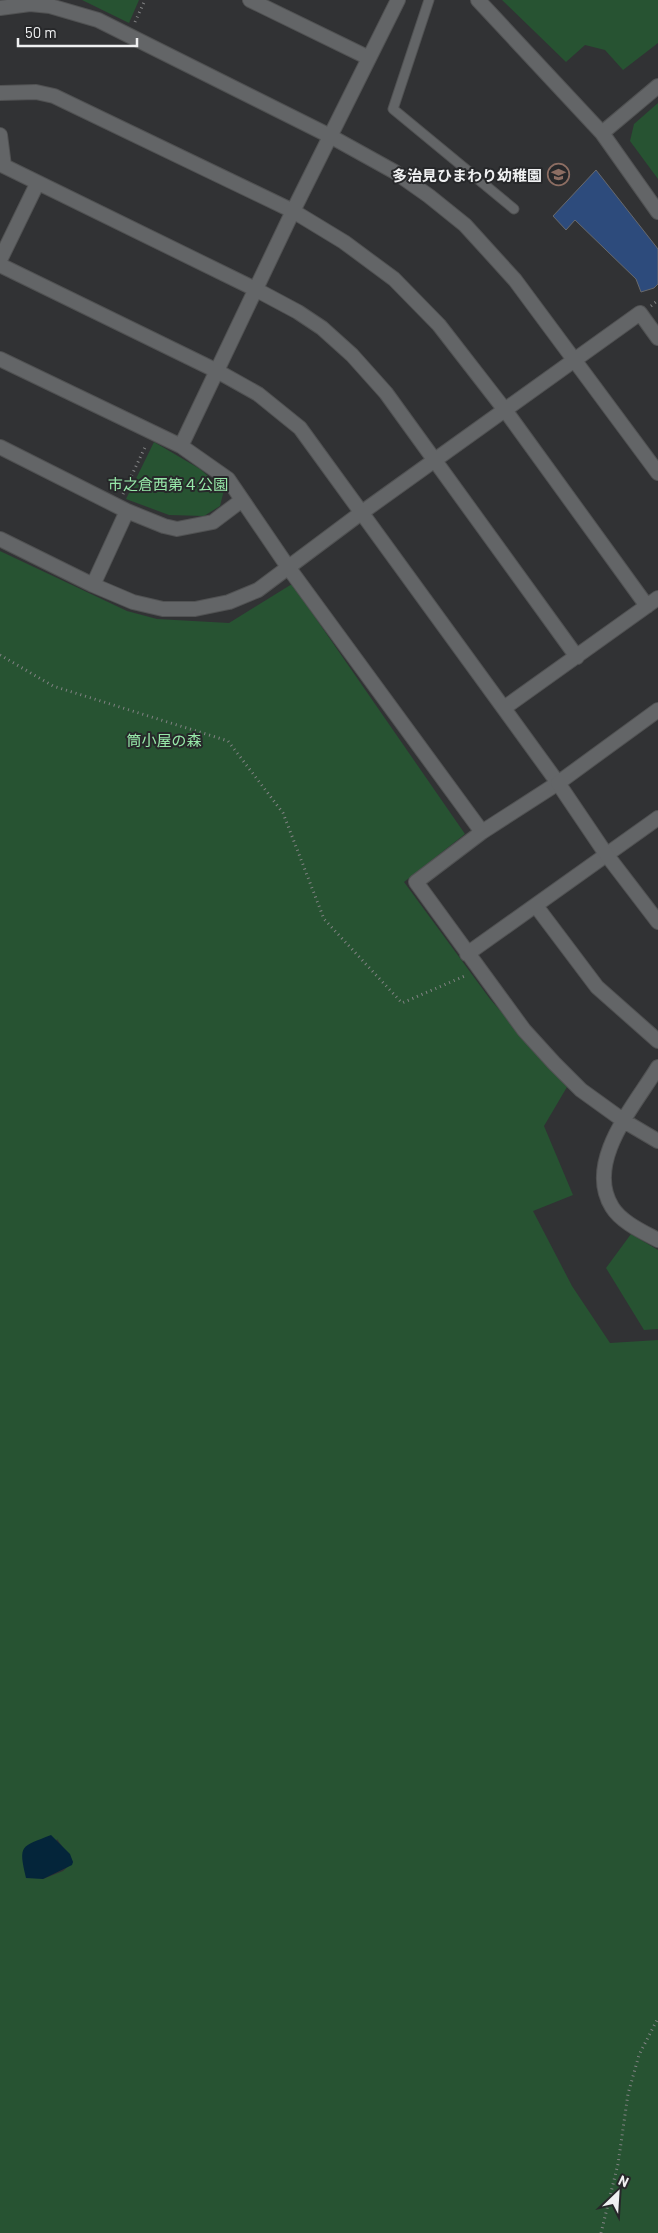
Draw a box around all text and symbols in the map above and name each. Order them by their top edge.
scale bar [18,15,136,47]
text: 50 m [25,23,57,41]
school or university icon: 多治見ひまわり幼稚園 [546,163,570,187]
place label: 多治見ひまわり幼稚園 [392,166,542,184]
park label: 市之倉西第４公園 [108,475,228,493]
park label: 筒小屋の森 [126,731,202,749]
north arrow [593,2168,643,2218]
text: N [616,2171,632,2190]

